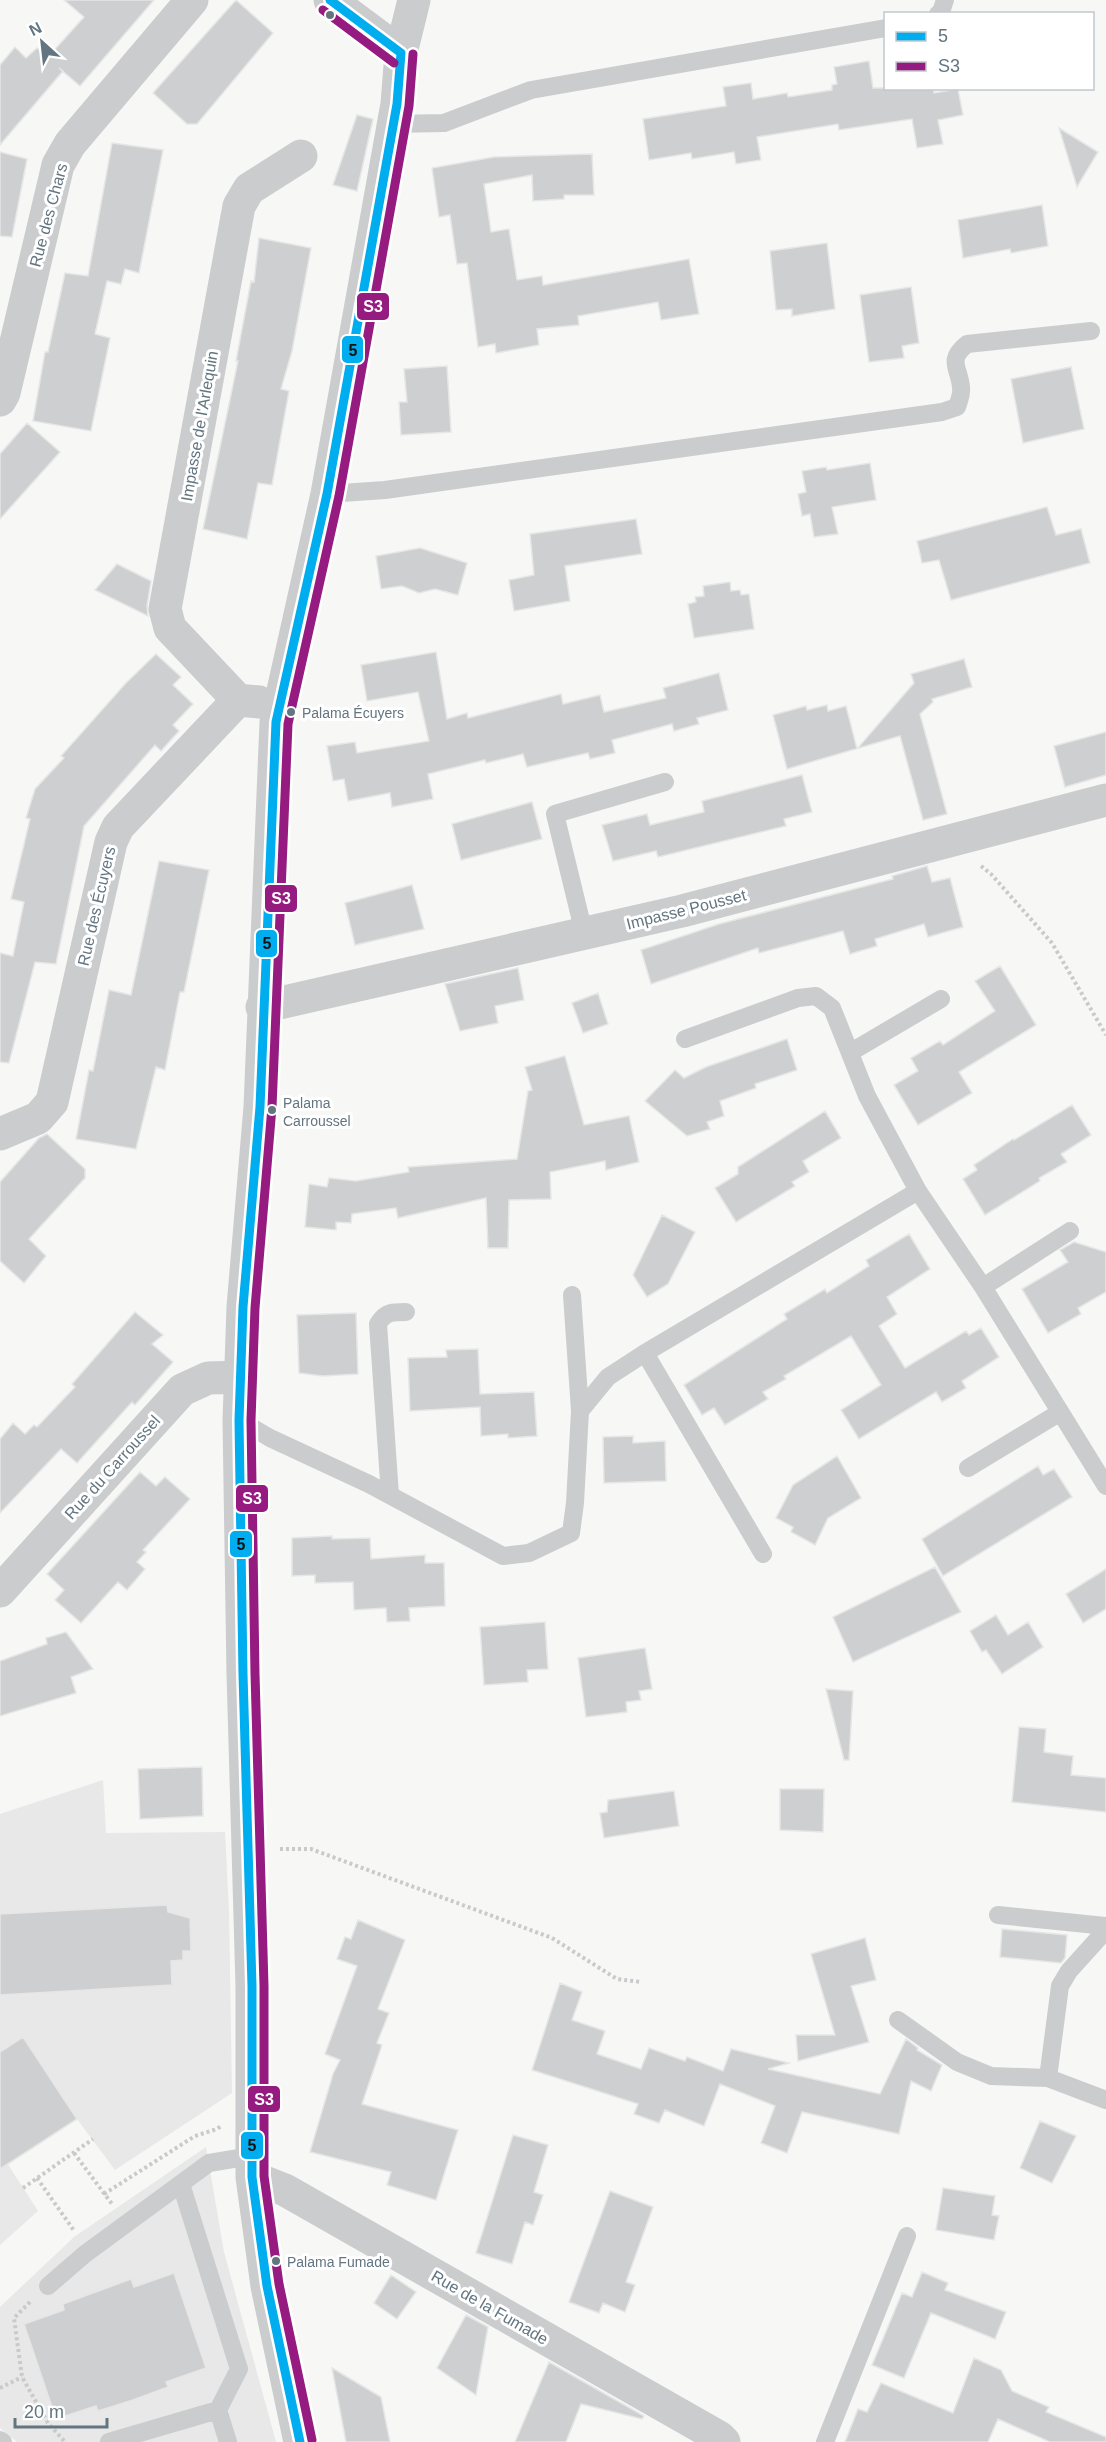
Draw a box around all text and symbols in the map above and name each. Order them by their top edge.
unlabelled marker [324,9,336,21]
north arrow [12,12,72,72]
legend [884,12,1094,90]
text: N [26,19,44,39]
text: 5 [938,26,948,46]
text: S3 [938,56,960,76]
street label: Rue des Chars [26,161,71,269]
line badge: S3 [356,292,390,321]
text: S3 [363,298,383,315]
line badge: 5 [341,335,364,364]
text: 5 [349,342,358,359]
street label: Impasse de l'Arlequin [178,350,221,503]
place label: Palama Écuyers [302,705,404,721]
marker: Palama Écuyers [285,706,297,718]
street label: Rue des Écuyers [74,845,118,967]
line badge: S3 [264,884,298,913]
street label: Impasse Pousset [625,886,748,933]
text: S3 [271,890,291,907]
line badge: 5 [255,929,278,958]
text: 5 [263,935,272,952]
place label: Palama Carroussel [283,1095,351,1129]
marker: Palama Carroussel [266,1104,278,1116]
street label: Rue du Carroussel [61,1412,163,1523]
line badge: S3 [235,1484,269,1513]
text: S3 [242,1490,262,1507]
line badge: 5 [229,1530,253,1558]
text: 5 [237,1536,246,1553]
line badge: S3 [247,2085,281,2113]
text: S3 [254,2091,274,2108]
line badge: 5 [240,2131,264,2160]
text: 5 [248,2137,257,2154]
place label: Palama Fumade [287,2254,390,2270]
marker: Palama Fumade [270,2255,282,2267]
street label: Rue de la Fumade [428,2267,551,2348]
scale bar [15,2391,106,2429]
text: 20 m [24,2402,64,2422]

